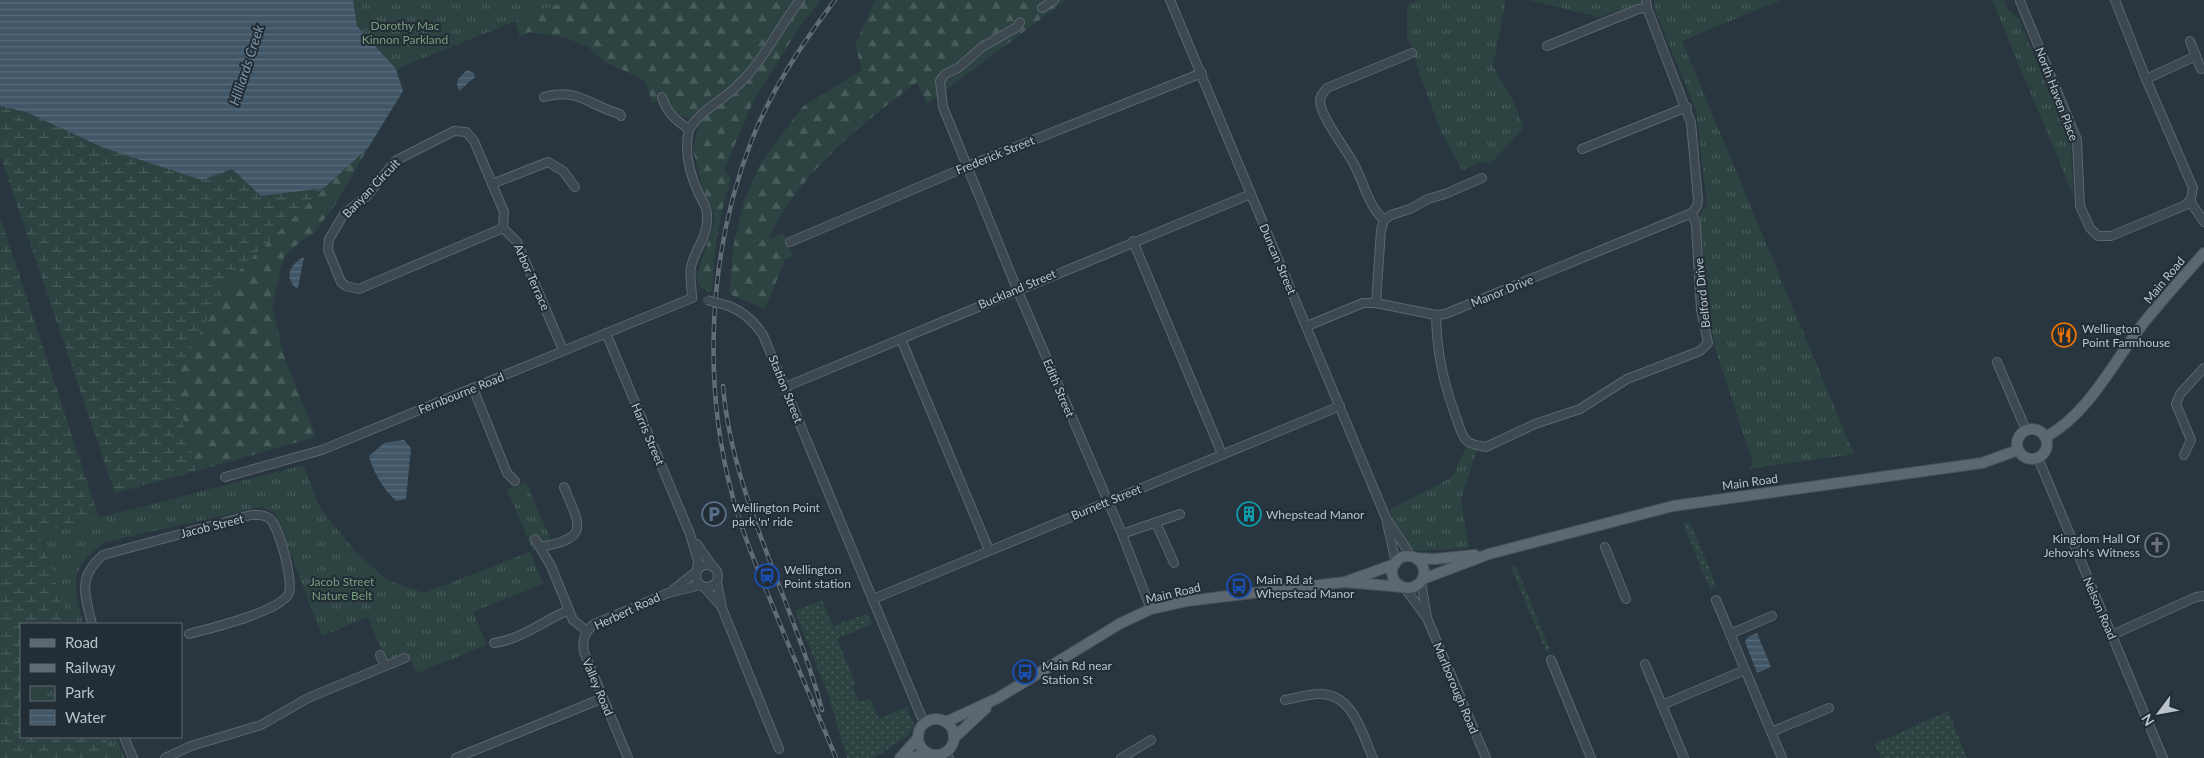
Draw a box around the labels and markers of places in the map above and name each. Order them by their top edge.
place label: Wellington Point Farmhouse [2082,321,2170,350]
restaurant icon: Wellington Point Farmhouse [2051,322,2077,348]
place label: Wellington Point park 'n' ride [732,500,821,529]
parking icon: Wellington Point park 'n' ride [701,501,727,527]
building icon: Whepstead Manor [1236,501,1262,527]
place label: Whepstead Manor [1266,507,1365,522]
place label: Kingdom Hall Of Jehovah's Witness [2043,531,2141,560]
church icon: Kingdom Hall Of Jehovah's Witness [2144,532,2170,558]
place label: Wellington Point station [784,562,851,591]
station icon: Wellington Point station [754,563,780,589]
place label: Main Rd at Whepstead Manor [1256,572,1355,601]
bus stop icon: Main Rd at Whepstead Manor [1226,573,1252,599]
place label: Main Rd near Station St [1042,658,1113,687]
bus stop icon: Main Rd near Station St [1012,659,1038,685]

